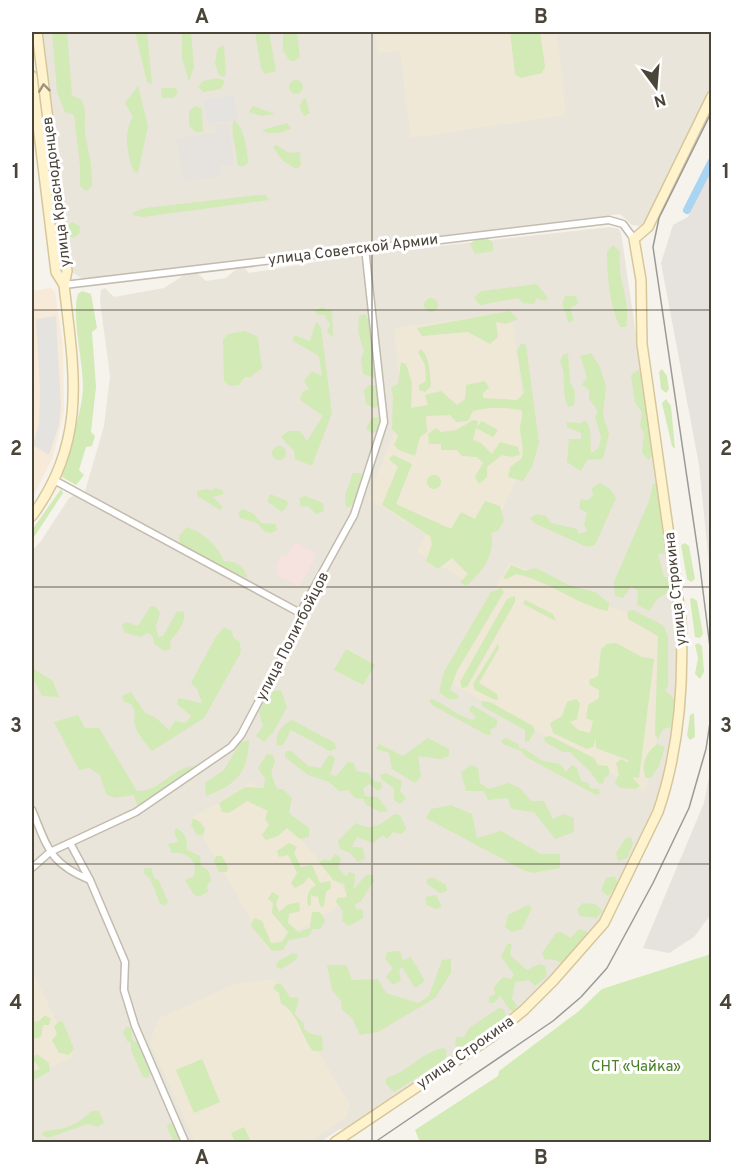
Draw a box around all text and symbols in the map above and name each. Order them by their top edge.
text: A [195,5,209,31]
text: B [534,5,548,31]
north arrow [626,57,686,117]
one-way arrow [38,83,51,93]
text: N [651,88,668,111]
street label: улица Краснодонцев [39,116,76,268]
text: 1 [12,160,20,186]
text: 1 [722,160,730,186]
street label: улица Советской Армии [267,231,439,270]
text: 2 [10,437,22,463]
text: 2 [720,437,732,463]
street label: улица Строкина [661,531,692,647]
street label: улица Политбойцов [252,569,334,705]
text: 3 [10,714,22,740]
text: 3 [720,714,732,740]
text: 4 [10,991,22,1017]
text: 4 [720,991,732,1017]
street label: улица Строкина [414,1013,518,1094]
park label: СНТ «Чайка» [591,1058,681,1077]
text: A [195,1146,209,1172]
text: B [534,1146,548,1172]

